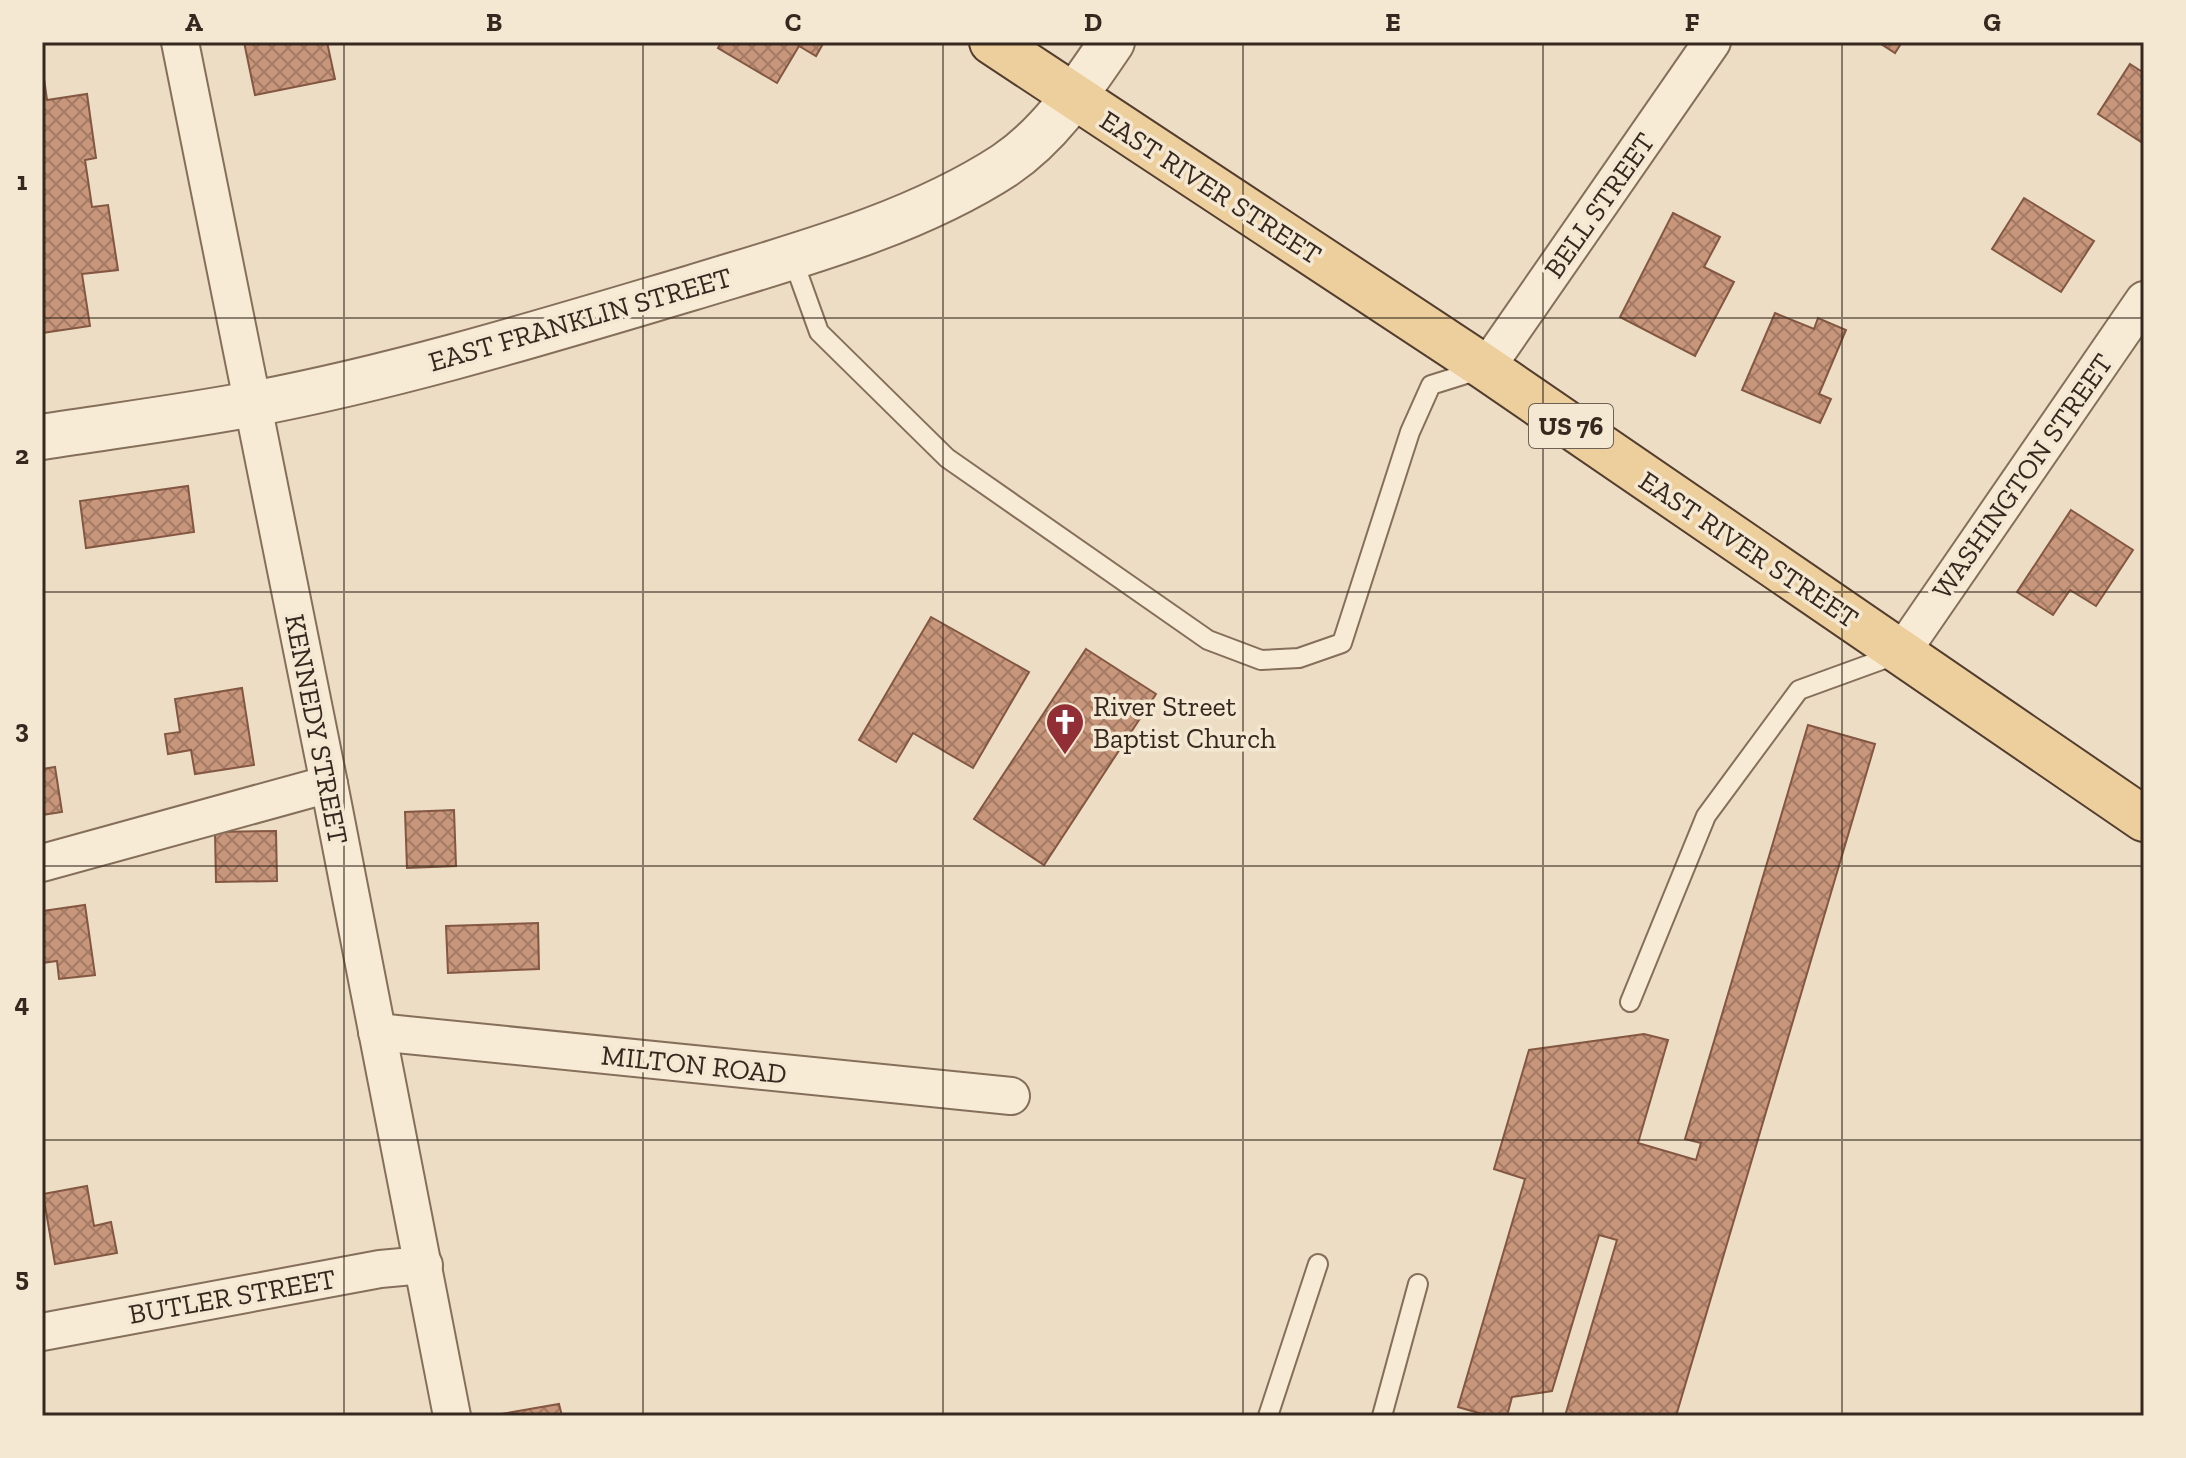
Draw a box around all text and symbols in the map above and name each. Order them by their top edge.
text: A [185,6,203,38]
text: B [486,6,502,38]
text: C [785,6,801,38]
text: D [1084,6,1102,38]
text: E [1385,6,1401,38]
text: F [1685,6,1700,38]
text: G [1983,6,2001,38]
street label: EAST RIVER STREET [1094,104,1328,271]
street label: BELL STREET [1537,126,1662,284]
text: 1 [17,165,28,197]
street label: EAST FRANKLIN STREET [425,260,735,379]
street label: WASHINGTON STREET [1925,347,2120,605]
road number: US 76 [1529,404,1613,448]
text: 2 [15,439,29,471]
street label: EAST RIVER STREET [1633,464,1865,635]
street label: KENNEDY STREET [278,611,355,847]
place label: River Street Baptist Church [1093,690,1276,755]
church icon: River Street Baptist Church [1044,701,1086,756]
text: 3 [15,713,29,745]
text: 4 [15,987,30,1019]
street label: MILTON ROAD [600,1038,788,1091]
text: 5 [15,1261,29,1293]
street label: BUTLER STREET [126,1262,338,1331]

